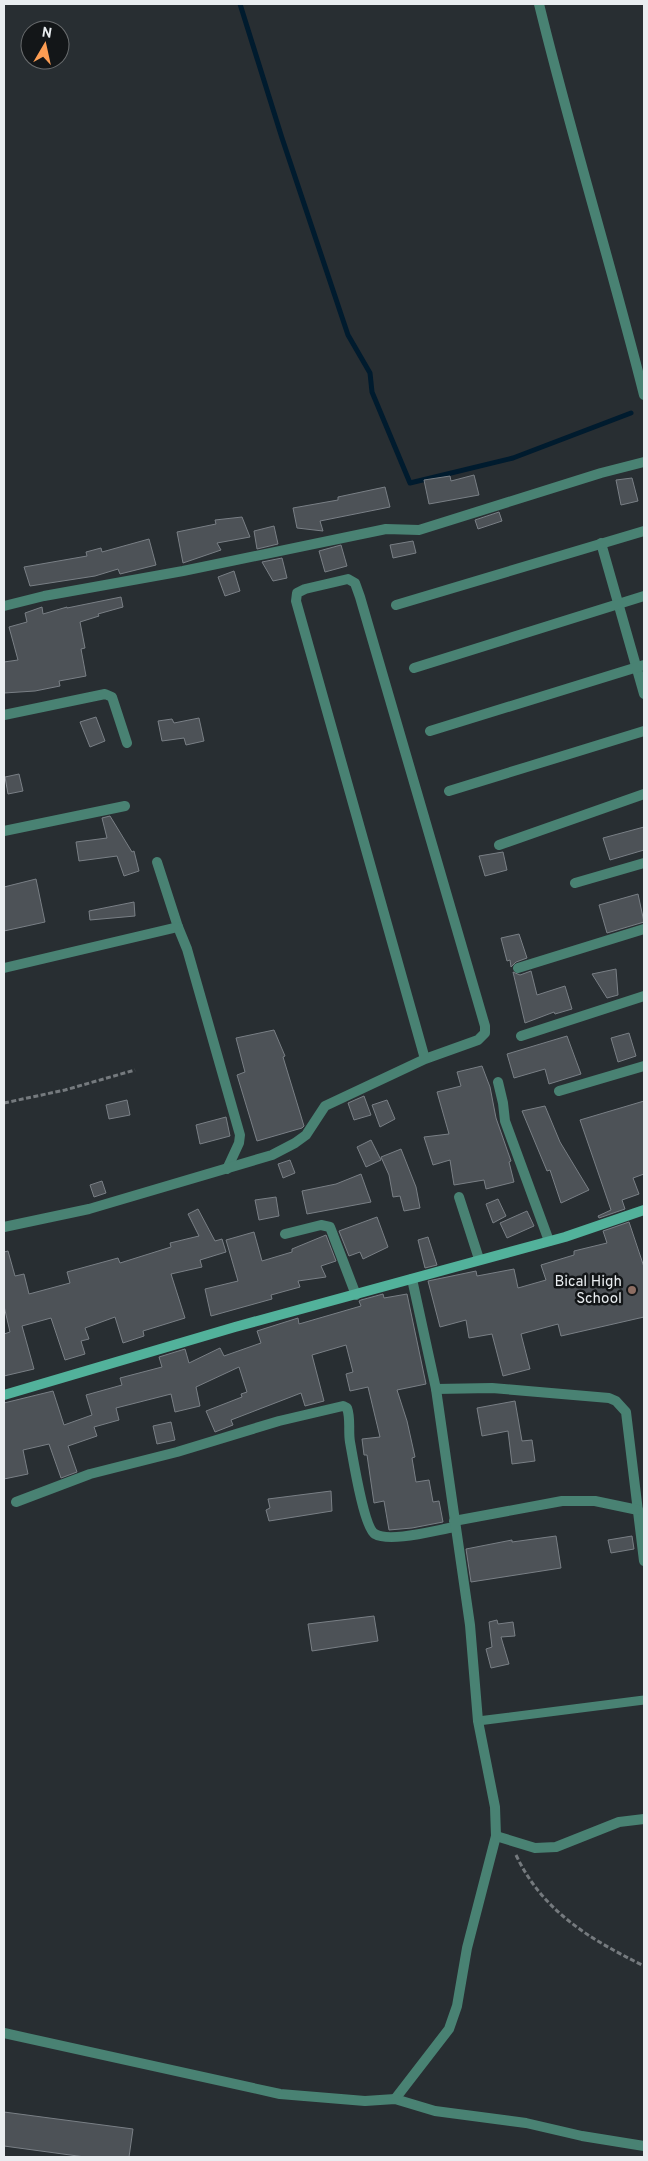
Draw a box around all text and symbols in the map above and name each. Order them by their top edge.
north arrow [20,20,70,70]
text: N [40,24,53,43]
place label: Bical High School [554,1273,622,1309]
marker: Bical High School [626,1284,638,1296]

